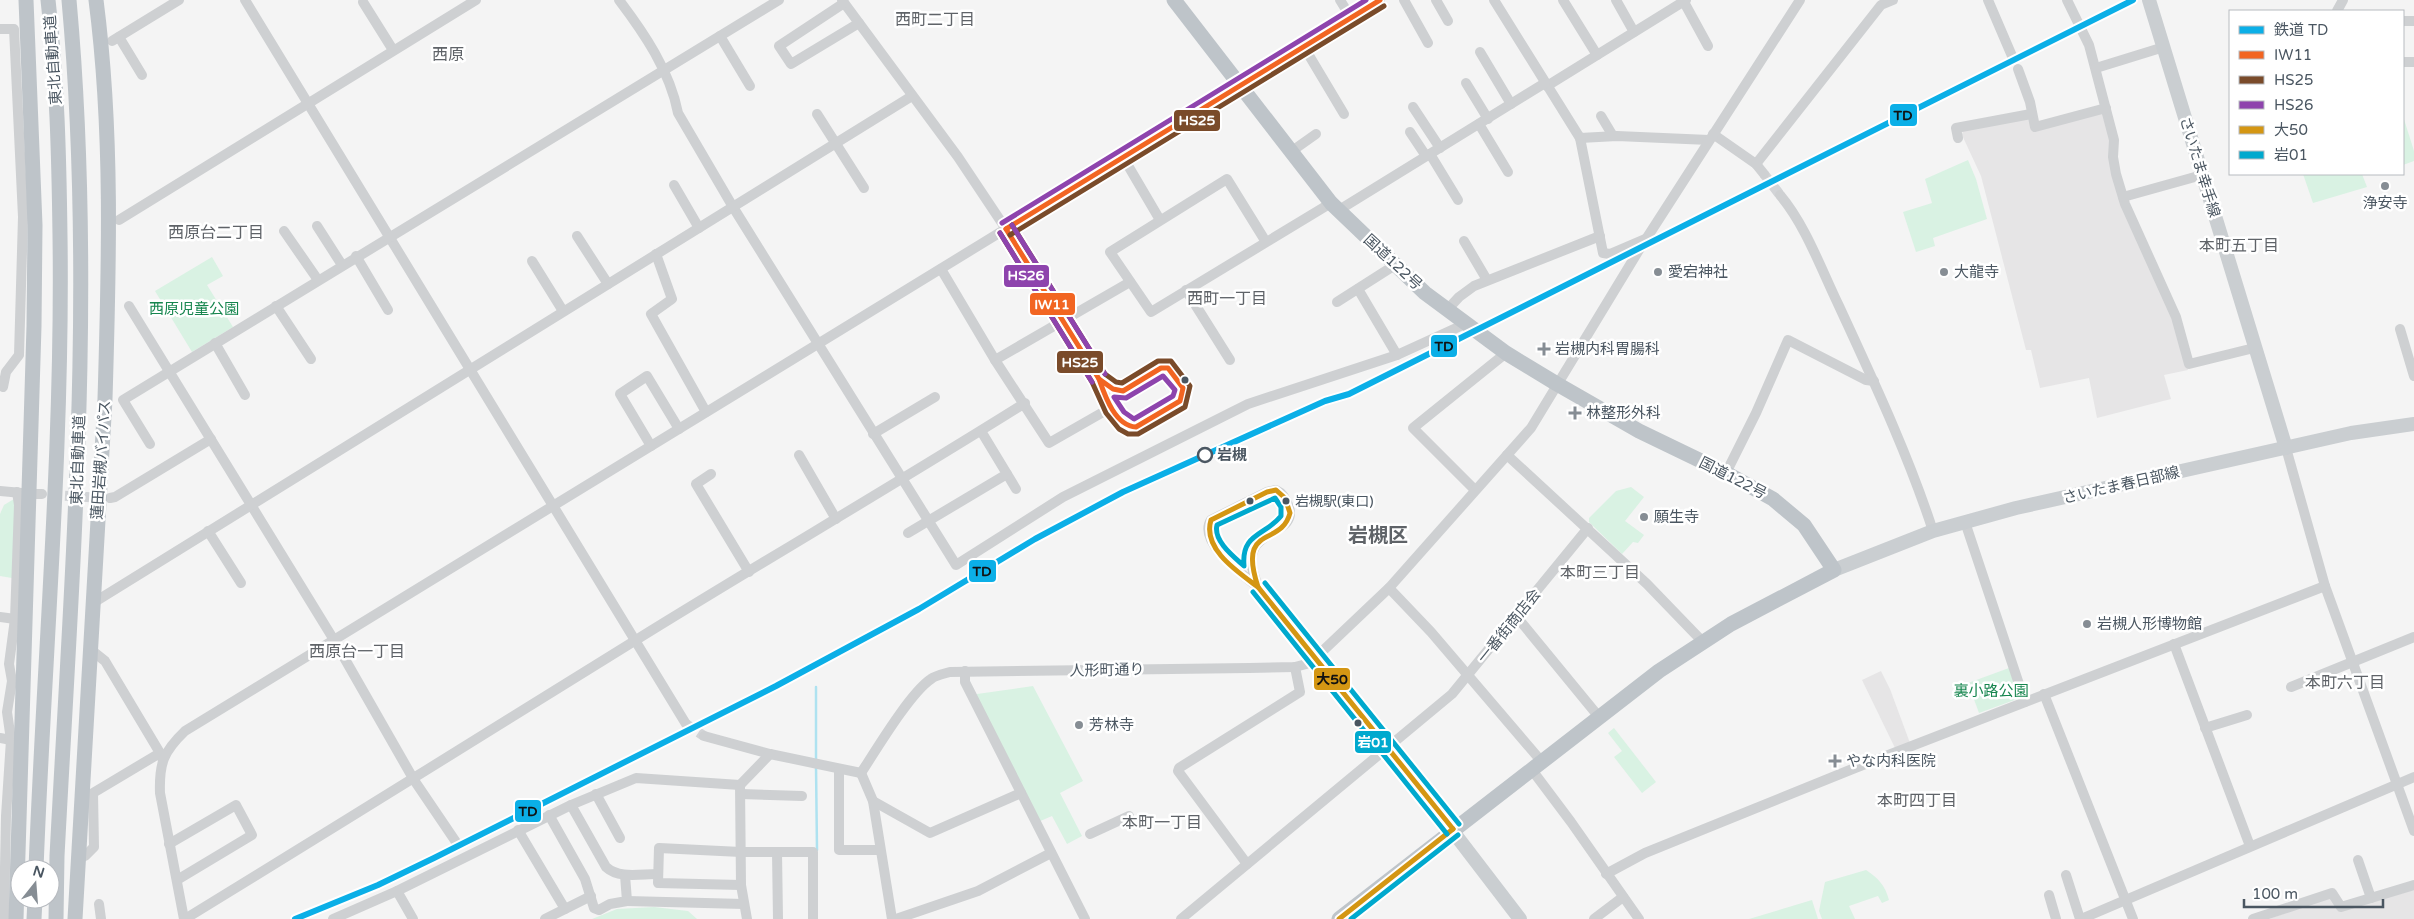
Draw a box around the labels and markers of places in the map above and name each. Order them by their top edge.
marker: 浄安寺 [2379,180,2391,192]
place label: 浄安寺 [2362,194,2408,212]
place label: 愛宕神社 [1668,263,1728,281]
place label: 大龍寺 [1954,263,1999,281]
marker: 愛宕神社 [1652,266,1664,278]
marker: 大龍寺 [1938,266,1950,278]
place label: 岩槻内科胃腸科 [1555,340,1660,358]
marker: 岩槻内科胃腸科 [1537,342,1551,356]
unlabelled marker [1180,375,1190,385]
place label: 林整形外科 [1586,404,1661,422]
marker: 林整形外科 [1568,406,1582,420]
place label: 岩槻 [1217,446,1247,464]
marker: 岩槻 [1197,447,1213,463]
place label: 岩槻駅(東口) [1295,493,1374,510]
unlabelled marker [1245,496,1255,506]
marker: 岩槻駅(東口) [1281,496,1291,506]
place label: 願生寺 [1654,508,1699,526]
marker: 願生寺 [1638,511,1650,523]
place label: 岩槻人形博物館 [2097,615,2202,633]
marker: 岩槻人形博物館 [2081,618,2093,630]
place label: 芳林寺 [1089,716,1134,734]
unlabelled marker [1353,718,1363,728]
marker: 芳林寺 [1073,719,1085,731]
place label: やな内科医院 [1846,752,1936,770]
marker: やな内科医院 [1828,754,1842,768]

